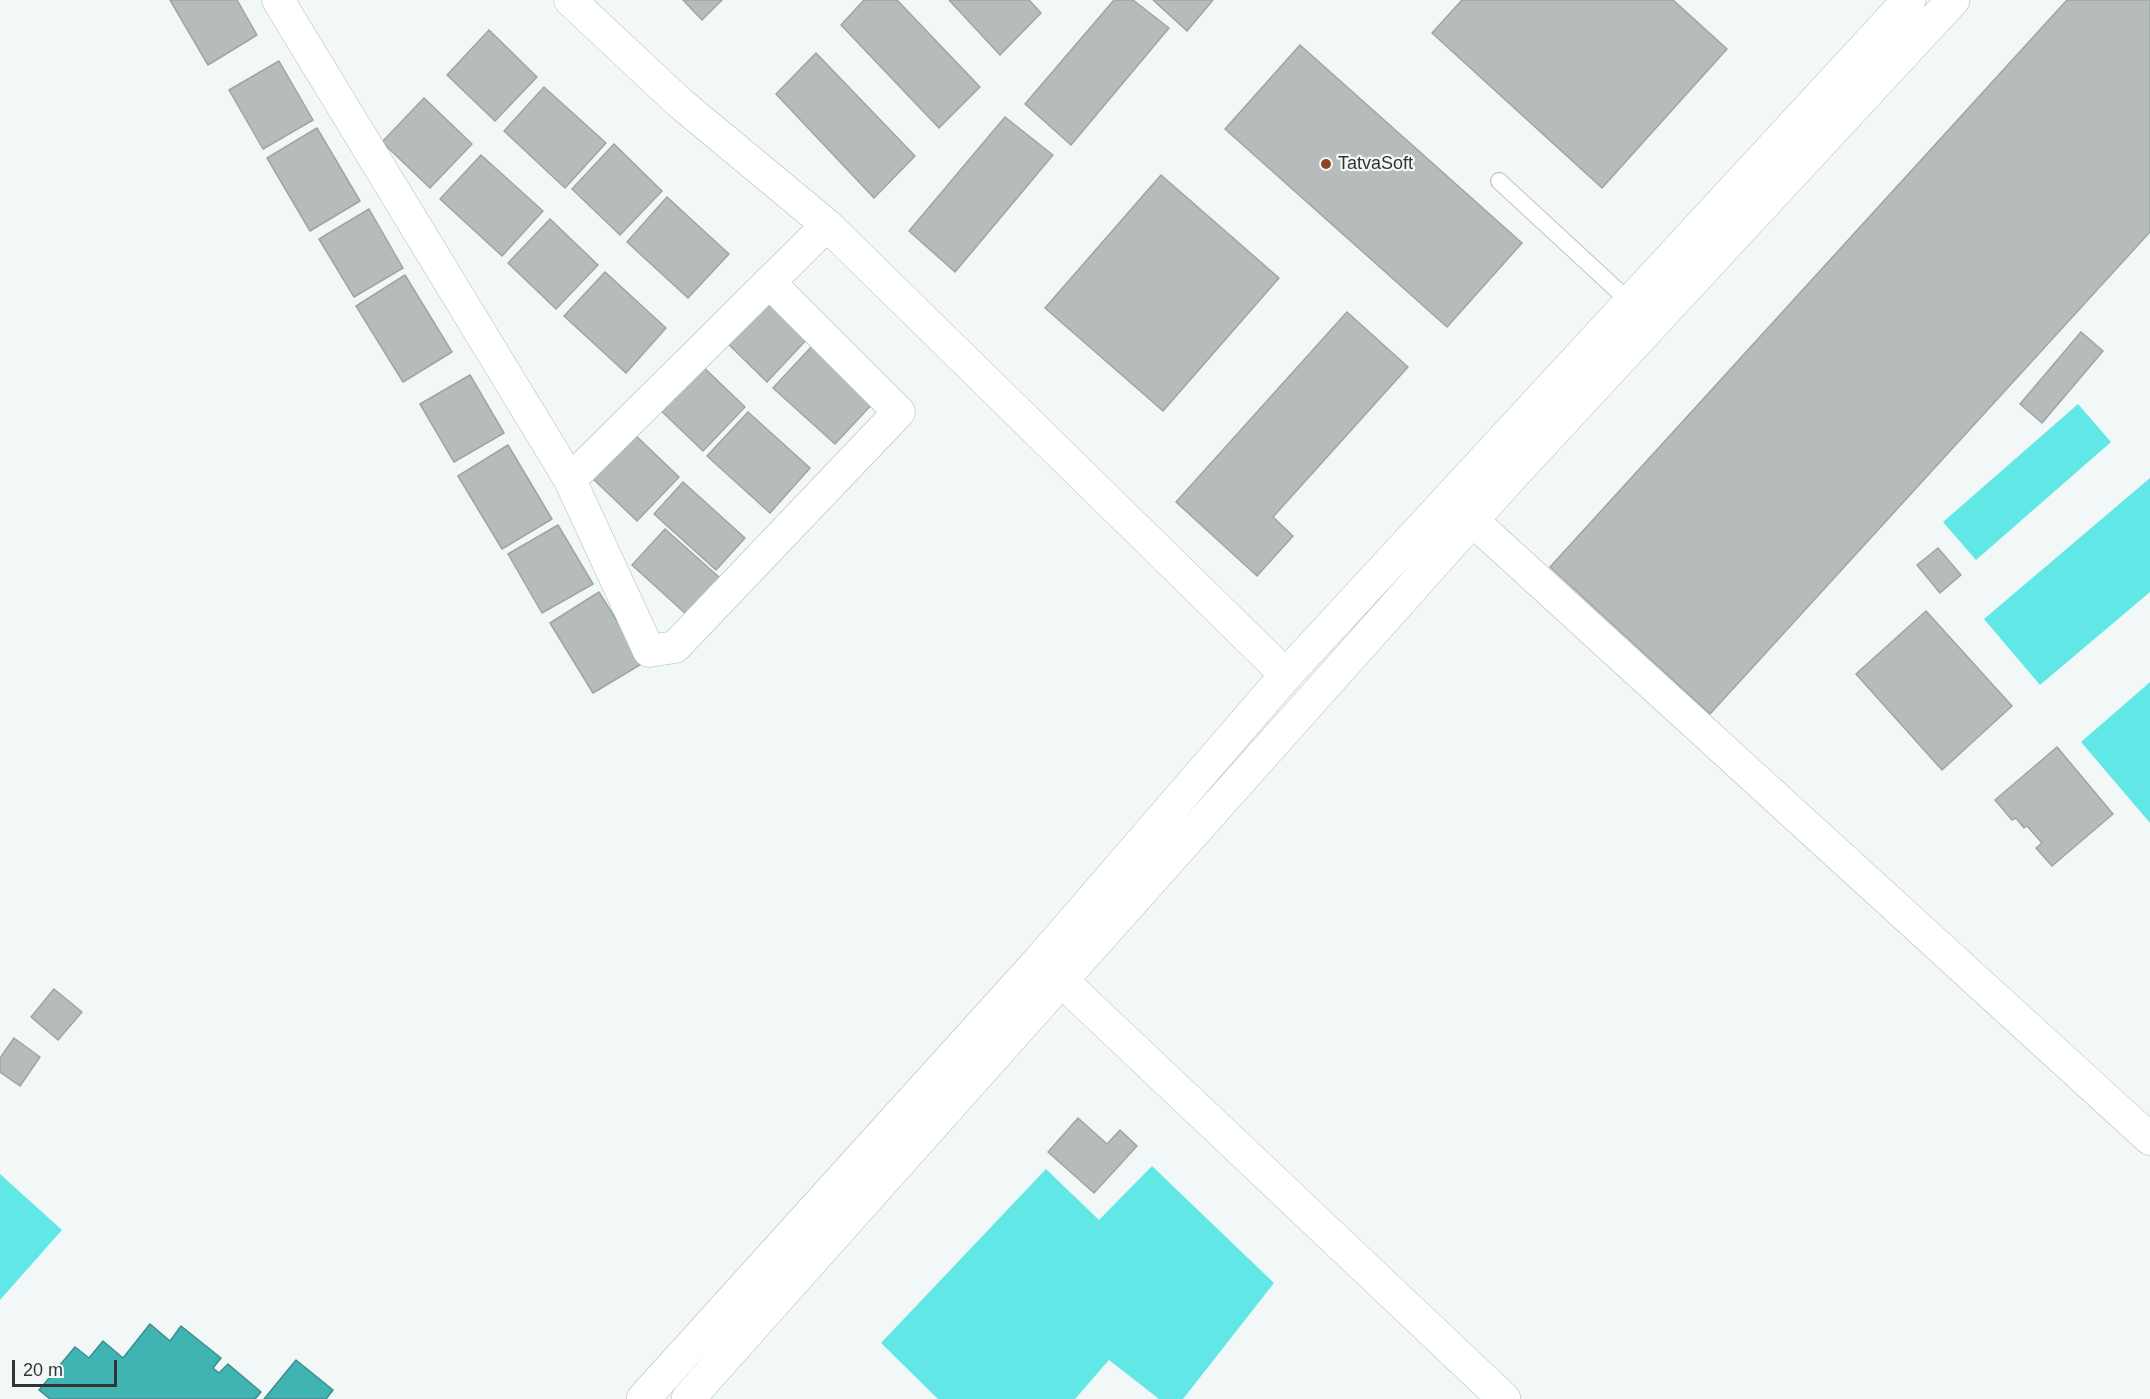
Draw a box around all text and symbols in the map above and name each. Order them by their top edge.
place label: TatvaSoft [1338,153,1413,175]
marker: TatvaSoft [1319,157,1333,171]
scale bar [15,1348,120,1386]
text: 20 m [23,1360,63,1380]

